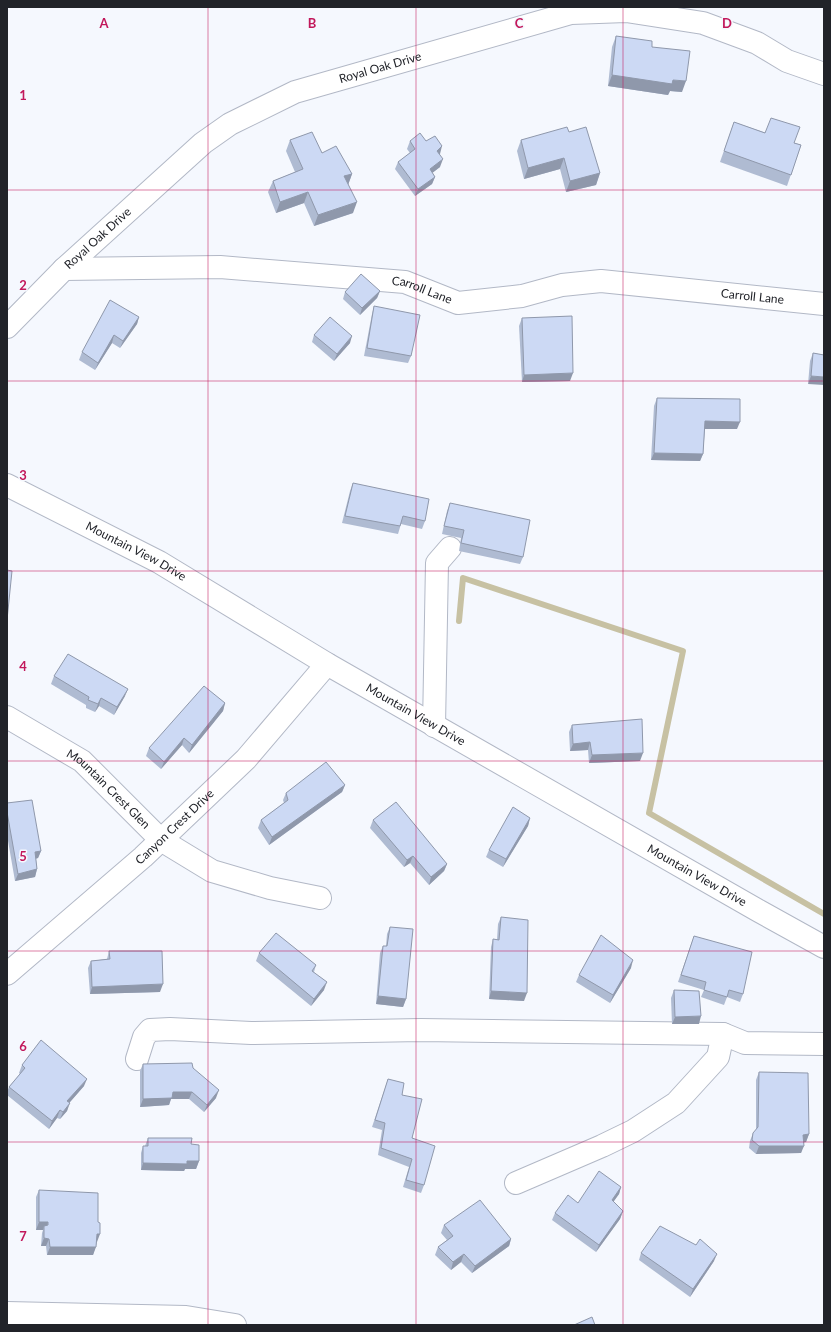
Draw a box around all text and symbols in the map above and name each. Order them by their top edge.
text: A [98,15,109,31]
text: B [308,15,317,31]
text: C [515,15,524,31]
text: D [722,15,732,31]
street label: Royal Oak Drive [337,48,423,86]
text: 1 [19,87,27,103]
street label: Royal Oak Drive [61,204,134,272]
street label: Carroll Lane [391,273,454,307]
text: 2 [19,277,27,293]
street label: Carroll Lane [720,285,785,307]
text: 3 [19,467,27,483]
street label: Mountain View Drive [83,518,189,584]
text: 4 [19,658,27,674]
street label: Mountain View Drive [364,680,468,748]
street label: Mountain Crest Glen [64,746,153,832]
street label: Canyon Crest Drive [132,786,217,867]
street label: Mountain View Drive [645,841,749,909]
text: 5 [19,848,27,864]
text: 6 [19,1038,27,1054]
text: 7 [19,1228,27,1244]

